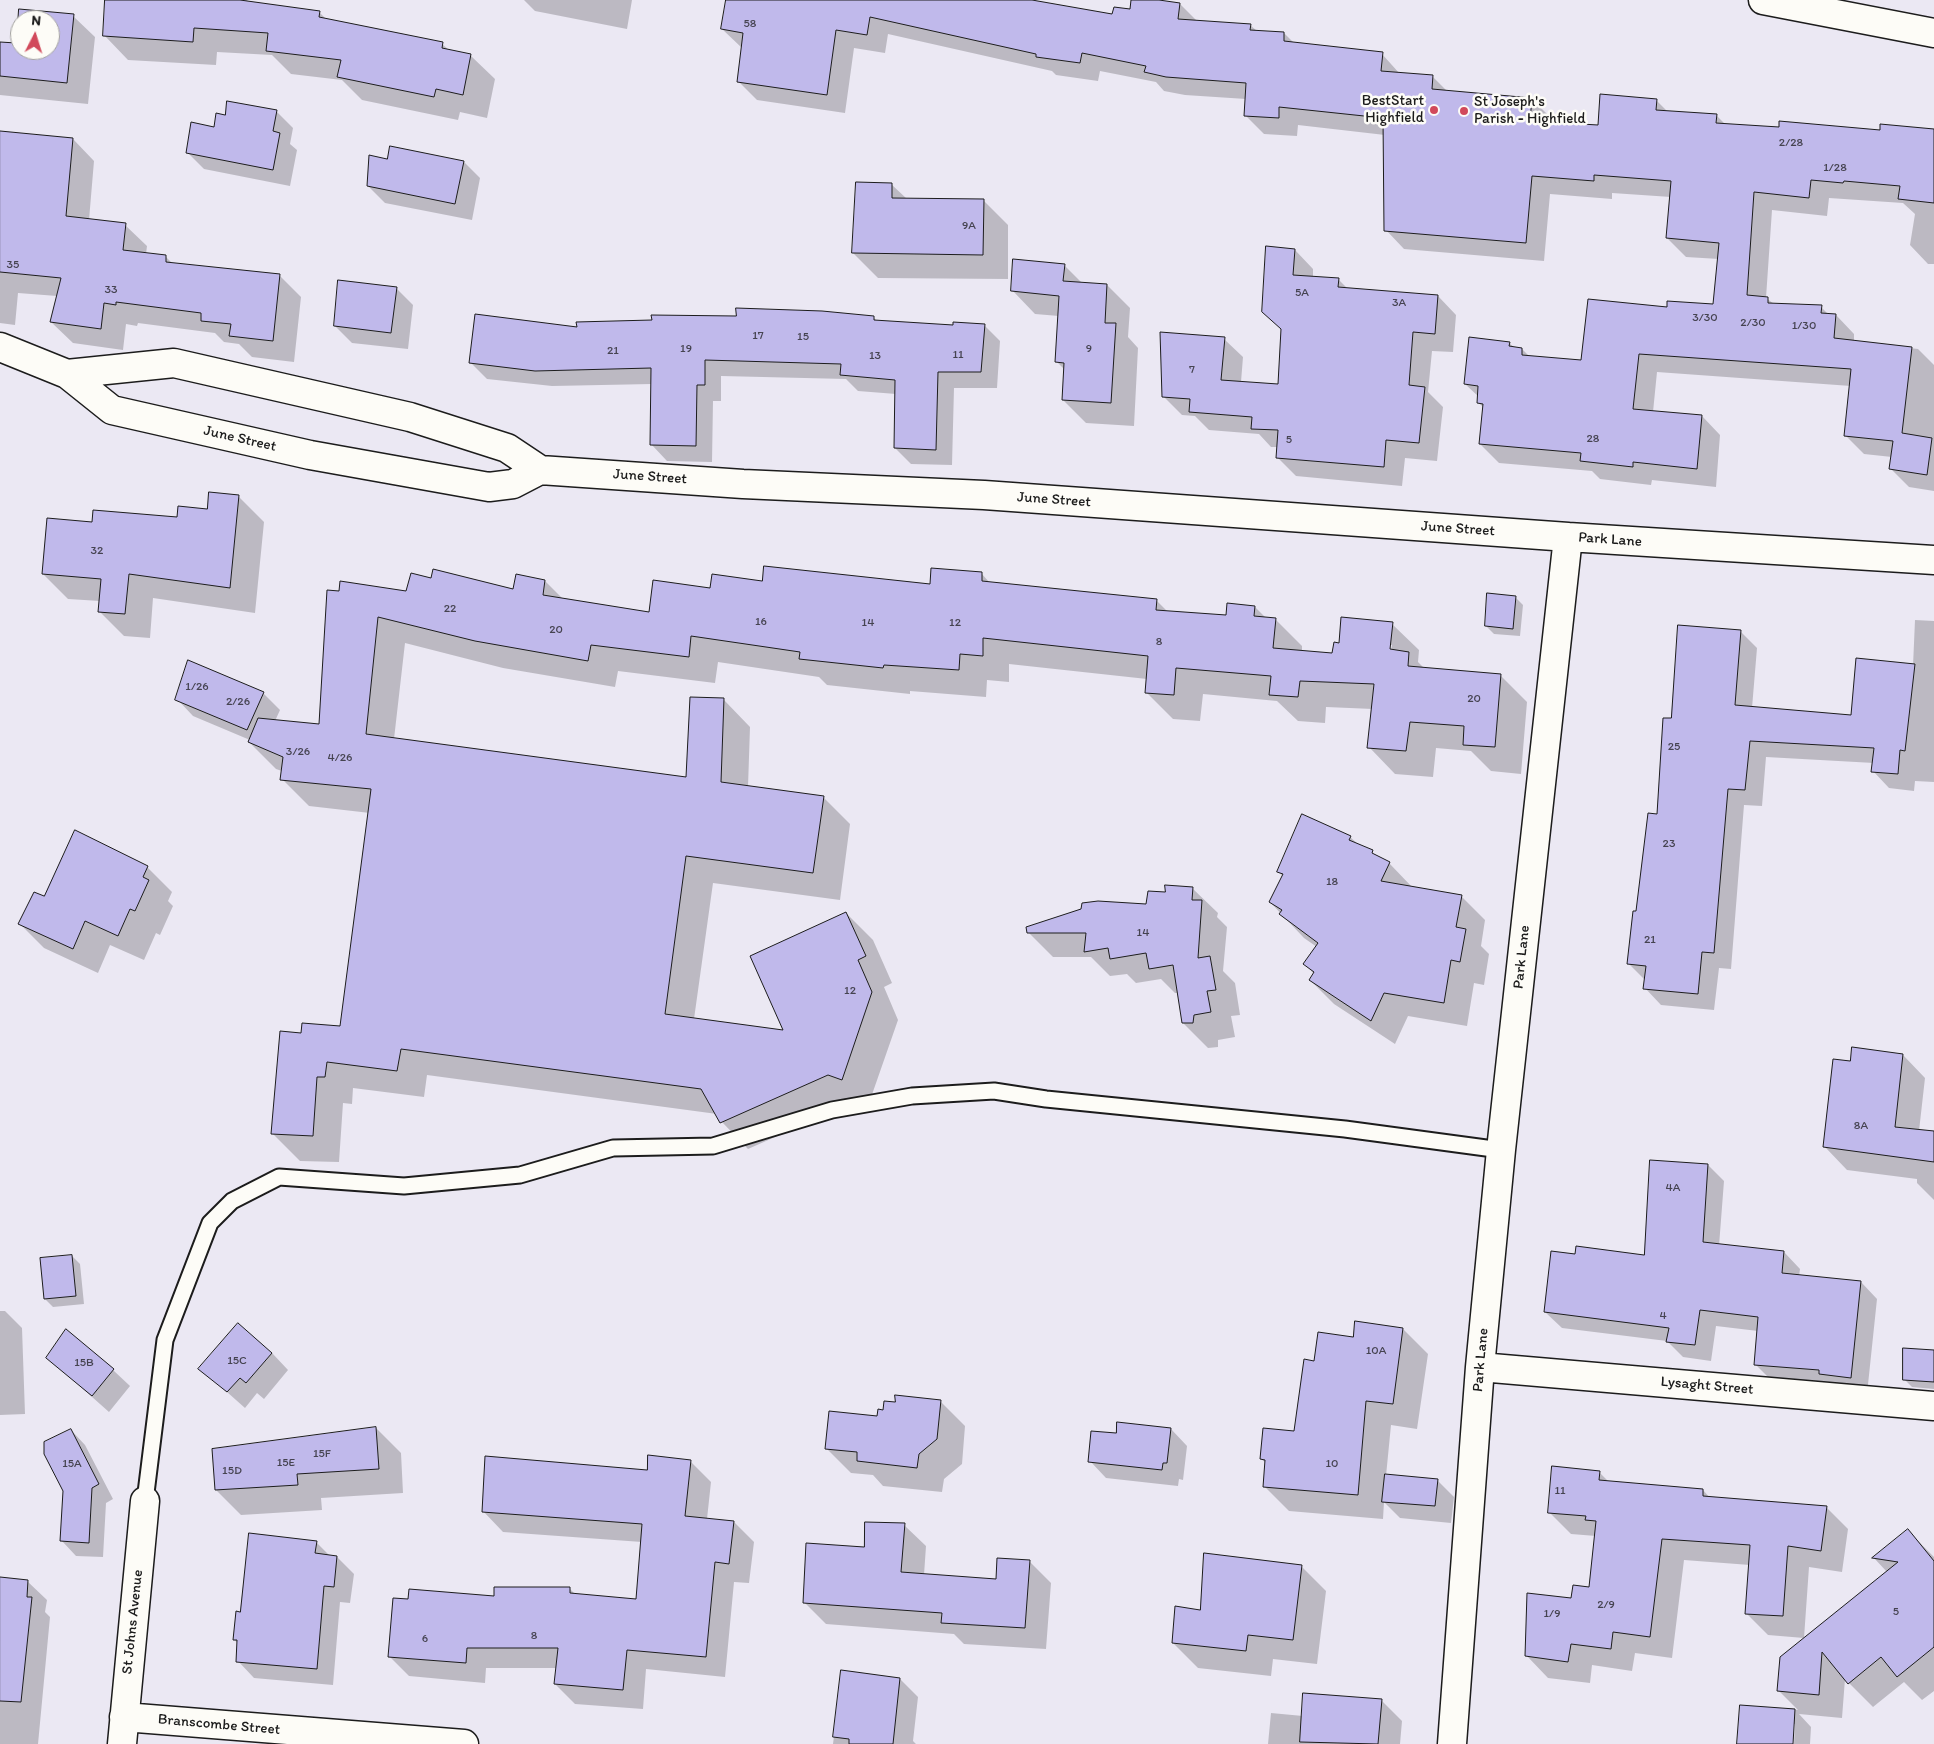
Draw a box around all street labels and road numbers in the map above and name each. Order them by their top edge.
street label: June Street [202,422,278,456]
street label: June Street [612,465,688,489]
street label: June Street [1016,488,1092,512]
street label: June Street [1420,517,1496,541]
street label: Park Lane [1578,529,1642,551]
street label: Park Lane [1510,924,1534,990]
street label: Park Lane [1469,1327,1493,1393]
street label: Lysaght Street [1660,1373,1754,1399]
street label: St Johns Avenue [119,1569,147,1675]
street label: Branscombe Street [157,1711,281,1739]

